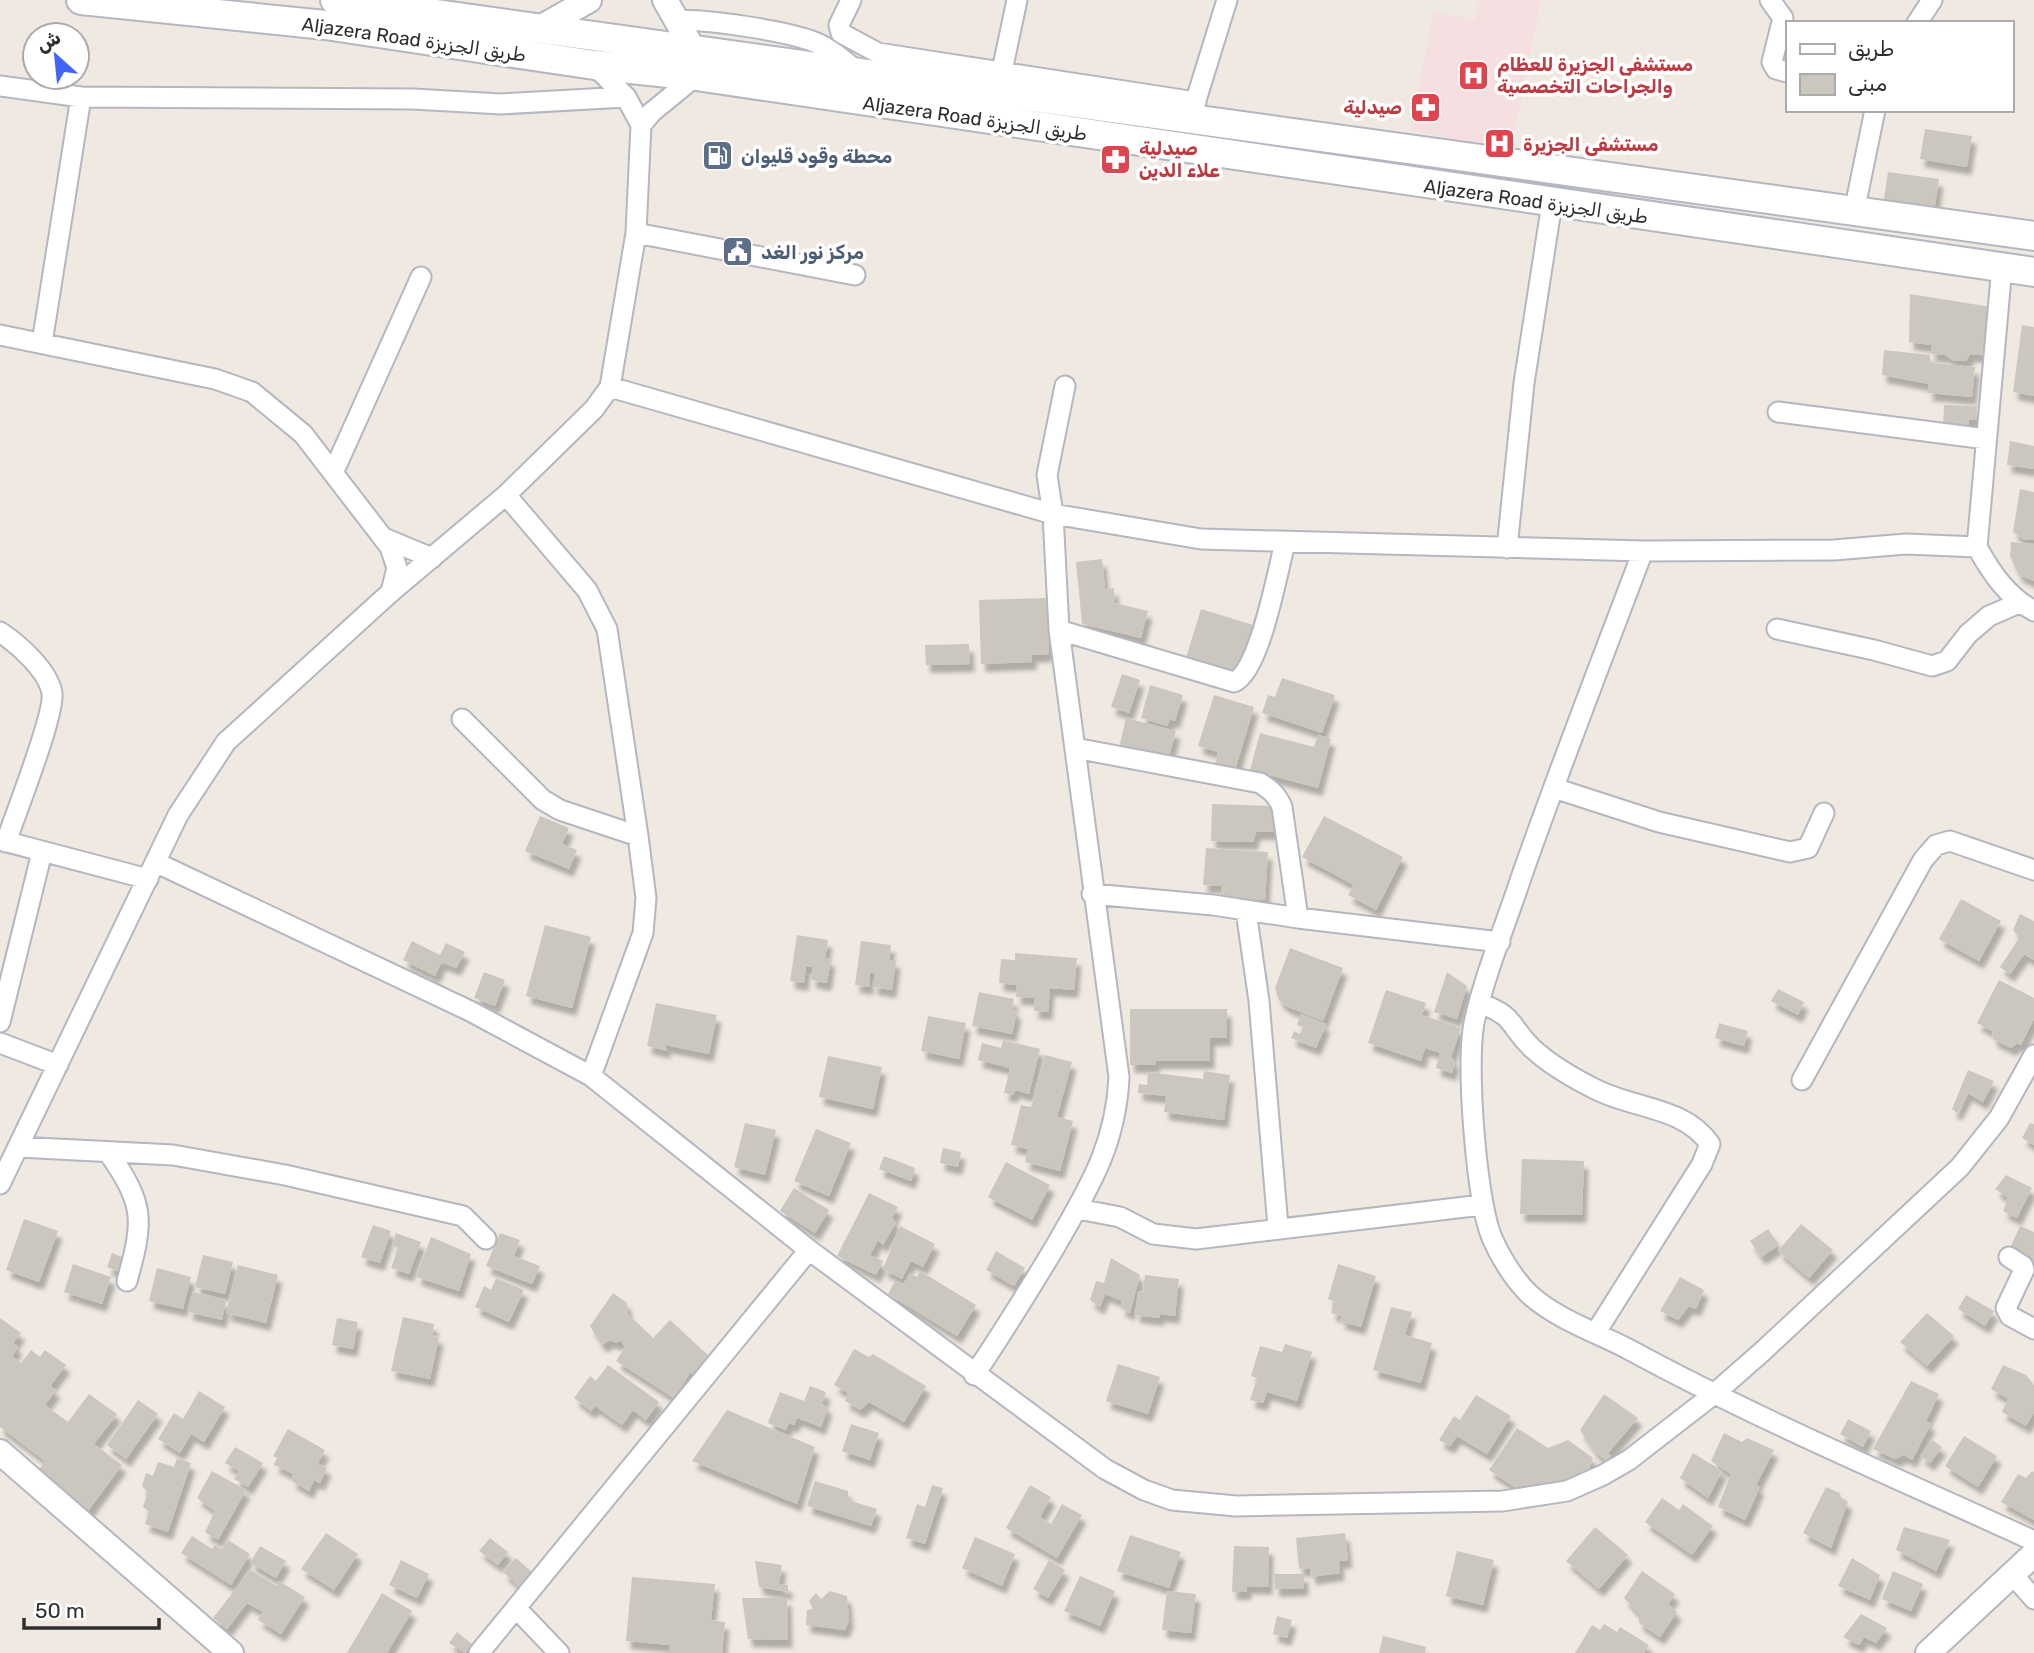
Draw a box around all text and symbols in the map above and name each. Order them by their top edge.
street label: Aljazera Road طريق الجزيزة [300,12,527,67]
north arrow [21,21,91,91]
legend [1786,21,2013,112]
text: ش [33,26,64,57]
text: طريق [1848,36,1894,61]
place label: مستشفى الجزيرة للعظام والجراحات التخصصية [1497,53,1693,98]
hospital icon: مستشفى الجزيرة للعظام والجراحات التخصصية [1457,58,1491,92]
text: مبنى [1848,71,1887,96]
pharmacy icon: صيدلية [1408,90,1442,124]
street label: Aljazera Road طريق الجزيزة [861,91,1088,146]
place label: صيدلية [1343,96,1402,119]
hospital icon: مستشفى الجزيرة [1483,127,1517,161]
place label: مستشفى الجزيرة [1523,133,1659,156]
place label: صيدلية علاء الدين [1139,137,1220,182]
fuel station icon: محطة وقود قليوان [701,139,735,173]
pharmacy icon: صيدلية علاء الدين [1099,142,1133,176]
place label: محطة وقود قليوان [741,145,892,168]
street label: Aljazera Road طريق الجزيزة [1422,174,1649,229]
public building icon: مركز نور الغد [721,235,755,269]
place label: مركز نور الغد [761,241,864,264]
scale bar [24,1586,159,1630]
text: 50 m [35,1598,85,1623]

